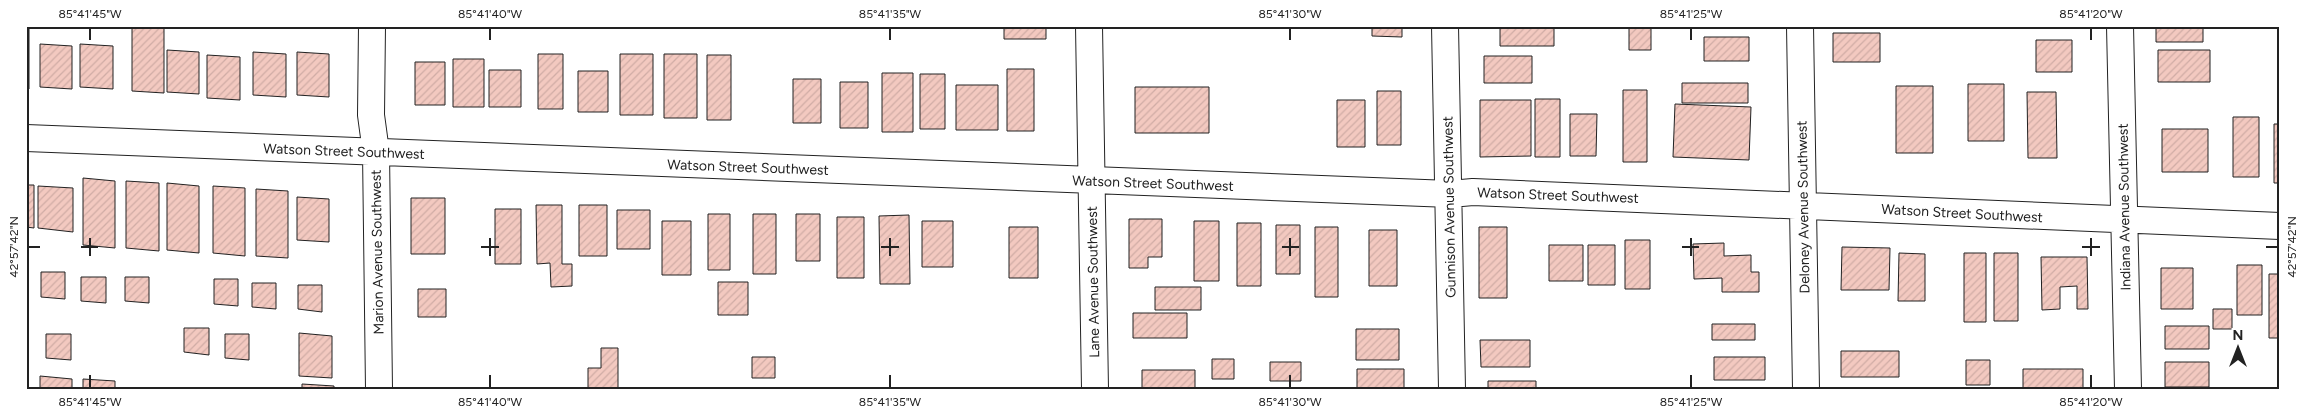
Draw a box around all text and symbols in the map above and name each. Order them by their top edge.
text: 85°41'45"W [58,7,122,21]
text: 85°41'40"W [458,7,522,21]
text: 85°41'35"W [859,7,922,21]
text: 85°41'30"W [1258,7,1322,21]
text: 85°41'25"W [1660,7,1723,21]
text: 85°41'20"W [2059,7,2123,21]
street label: Gunnison Avenue Southwest [1439,116,1460,298]
street label: Deloney Avenue Southwest [1793,120,1814,294]
street label: Indiana Avenue Southwest [2115,123,2134,291]
street label: Watson Street Southwest [263,140,425,163]
street label: Watson Street Southwest [667,156,829,179]
street label: Marion Avenue Southwest [368,169,387,335]
street label: Watson Street Southwest [1072,172,1234,195]
street label: Watson Street Southwest [1477,184,1639,207]
street label: Watson Street Southwest [1881,201,2043,226]
street label: Lane Avenue Southwest [1084,206,1103,358]
text: 42°57'42"N [7,216,21,278]
text: 42°57'42"N [2285,216,2299,278]
north arrow [2214,322,2264,372]
text: N [2233,327,2243,344]
text: 85°41'45"W [58,395,122,409]
text: 85°41'40"W [458,395,522,409]
text: 85°41'35"W [859,395,922,409]
text: 85°41'30"W [1258,395,1322,409]
text: 85°41'25"W [1660,395,1723,409]
text: 85°41'20"W [2059,395,2123,409]

